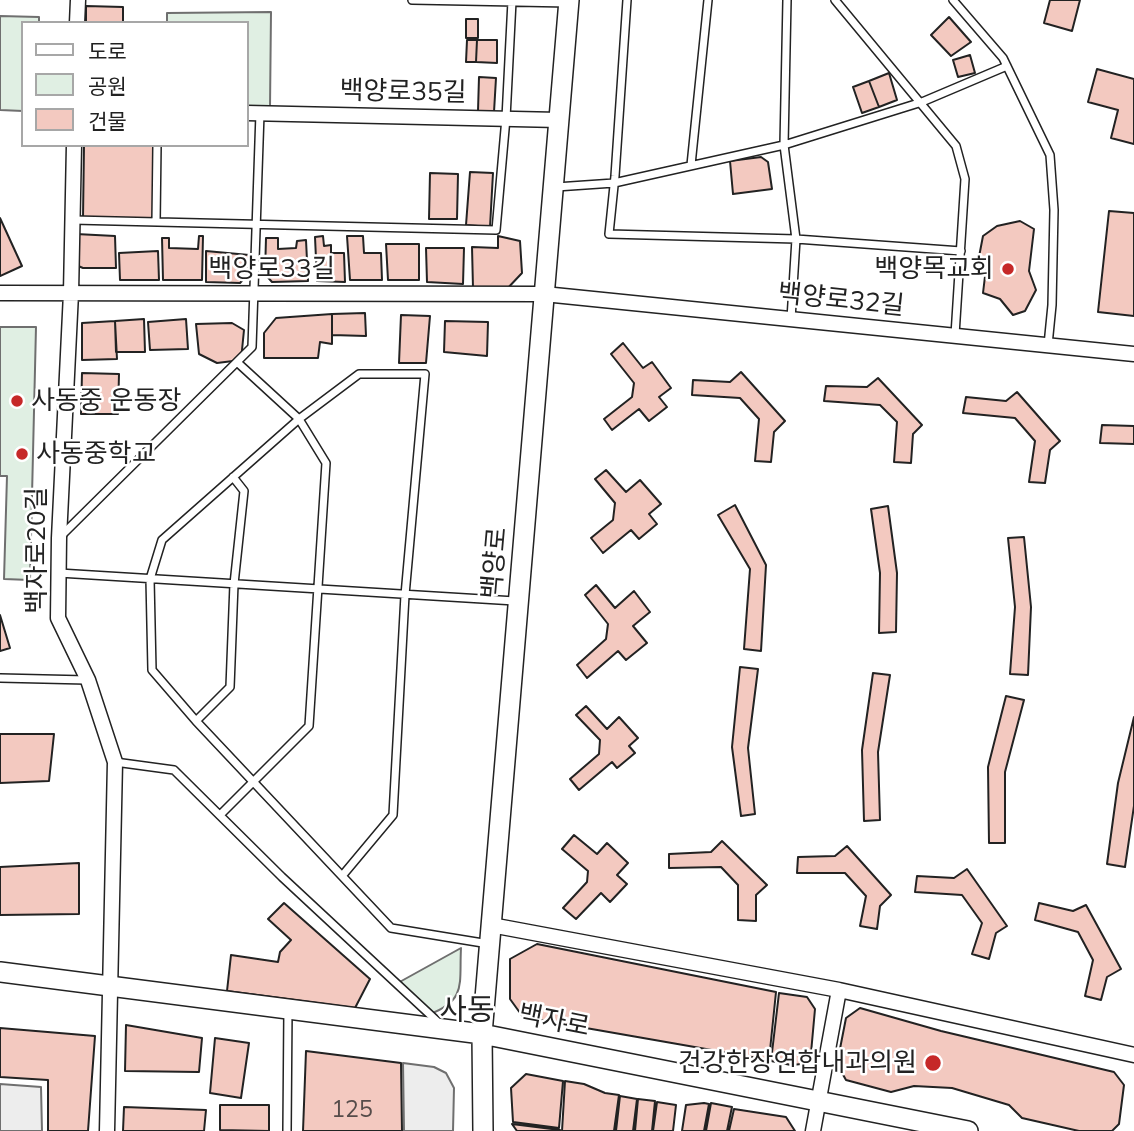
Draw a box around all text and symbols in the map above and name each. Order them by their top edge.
legend [21,21,248,147]
text: 도로 [88,38,127,64]
text: 공원 [88,73,127,99]
street label: 백양로35길 [339,75,467,109]
text: 건물 [88,108,127,134]
street label: 백양로33길 [209,253,335,285]
place label: 백양목교회 [874,253,994,285]
marker: 백양목교회 [1000,261,1016,277]
street label: 백양로32길 [776,278,906,322]
place label: 사동중 운동장 [31,385,181,417]
marker: 사동중 운동장 [9,393,25,409]
place label: 사동중학교 [36,438,156,470]
marker: 사동중학교 [14,446,30,462]
street label: 백자로20길 [21,487,53,613]
street label: 백양로 [476,526,514,600]
district label: 사동 [439,993,495,1029]
street label: 백자로 [516,999,592,1043]
place label: 건강한장연합내과의원 [678,1047,917,1079]
marker: 건강한장연합내과의원 [923,1053,943,1073]
house number: 125 [331,1096,373,1124]

